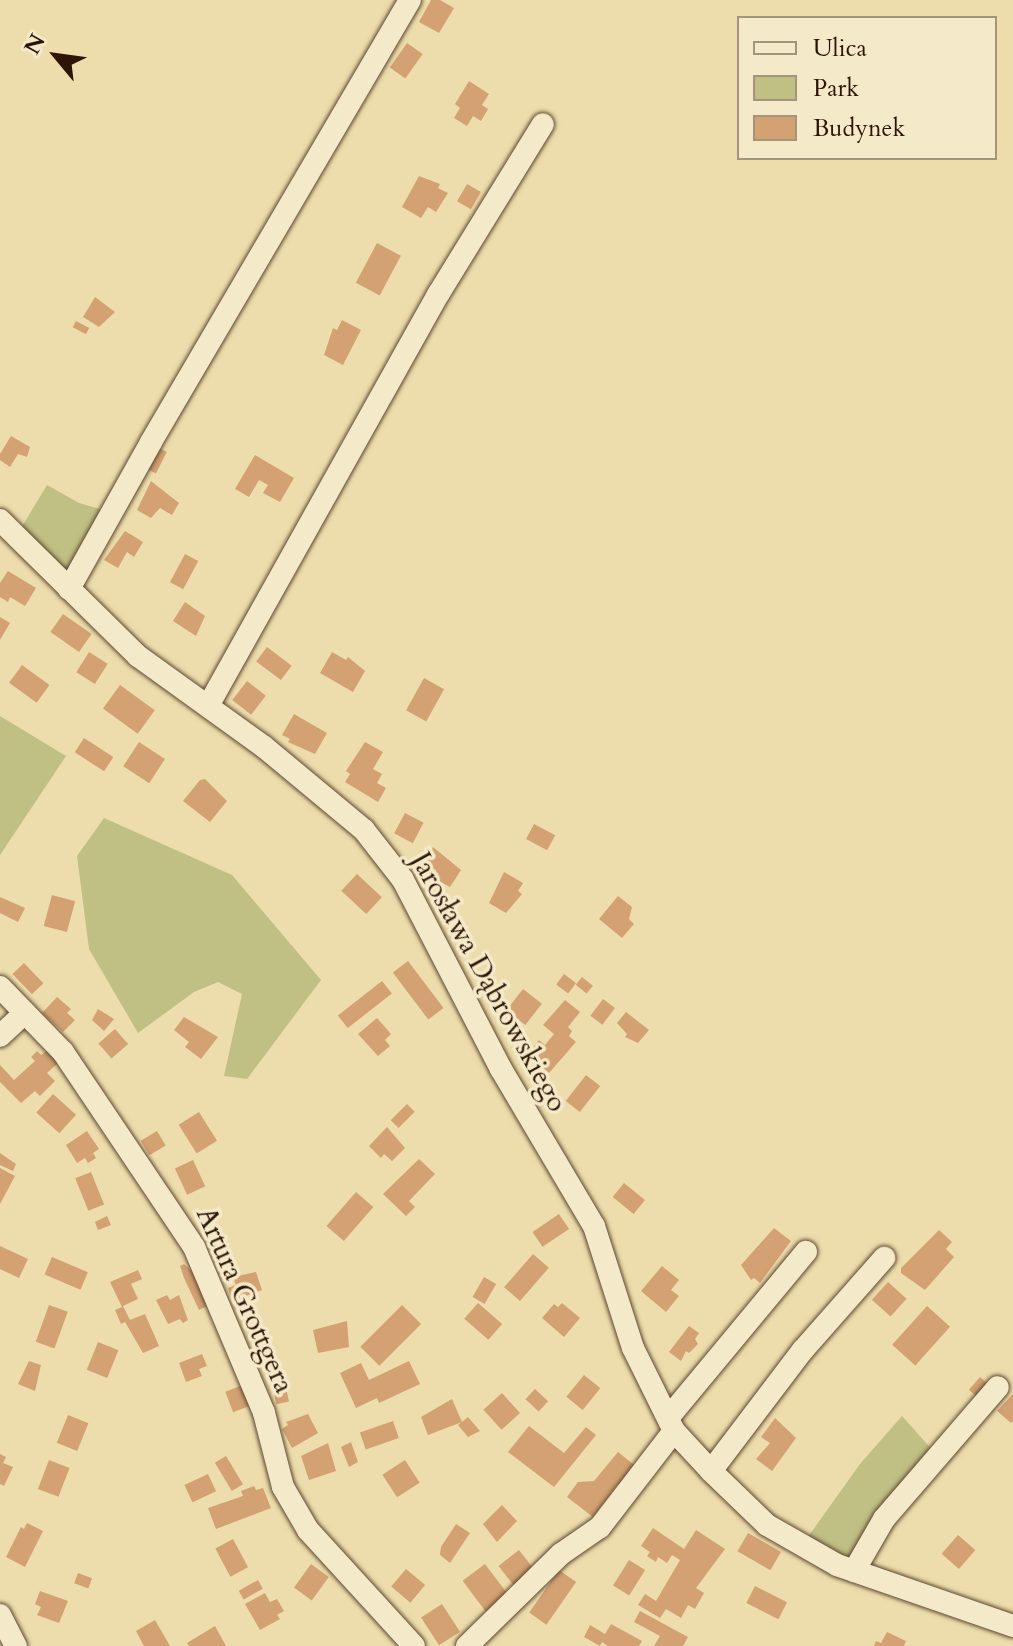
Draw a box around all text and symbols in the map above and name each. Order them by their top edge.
north arrow [16,16,96,96]
legend [737,16,997,160]
text: N [17,29,53,60]
text: Ulica [813,32,867,65]
text: Park [813,72,859,105]
text: Budynek [813,112,905,145]
street label: Jarosława Dąbrowskiego [404,846,574,1118]
street label: Artura Grottgera [189,1202,301,1398]

